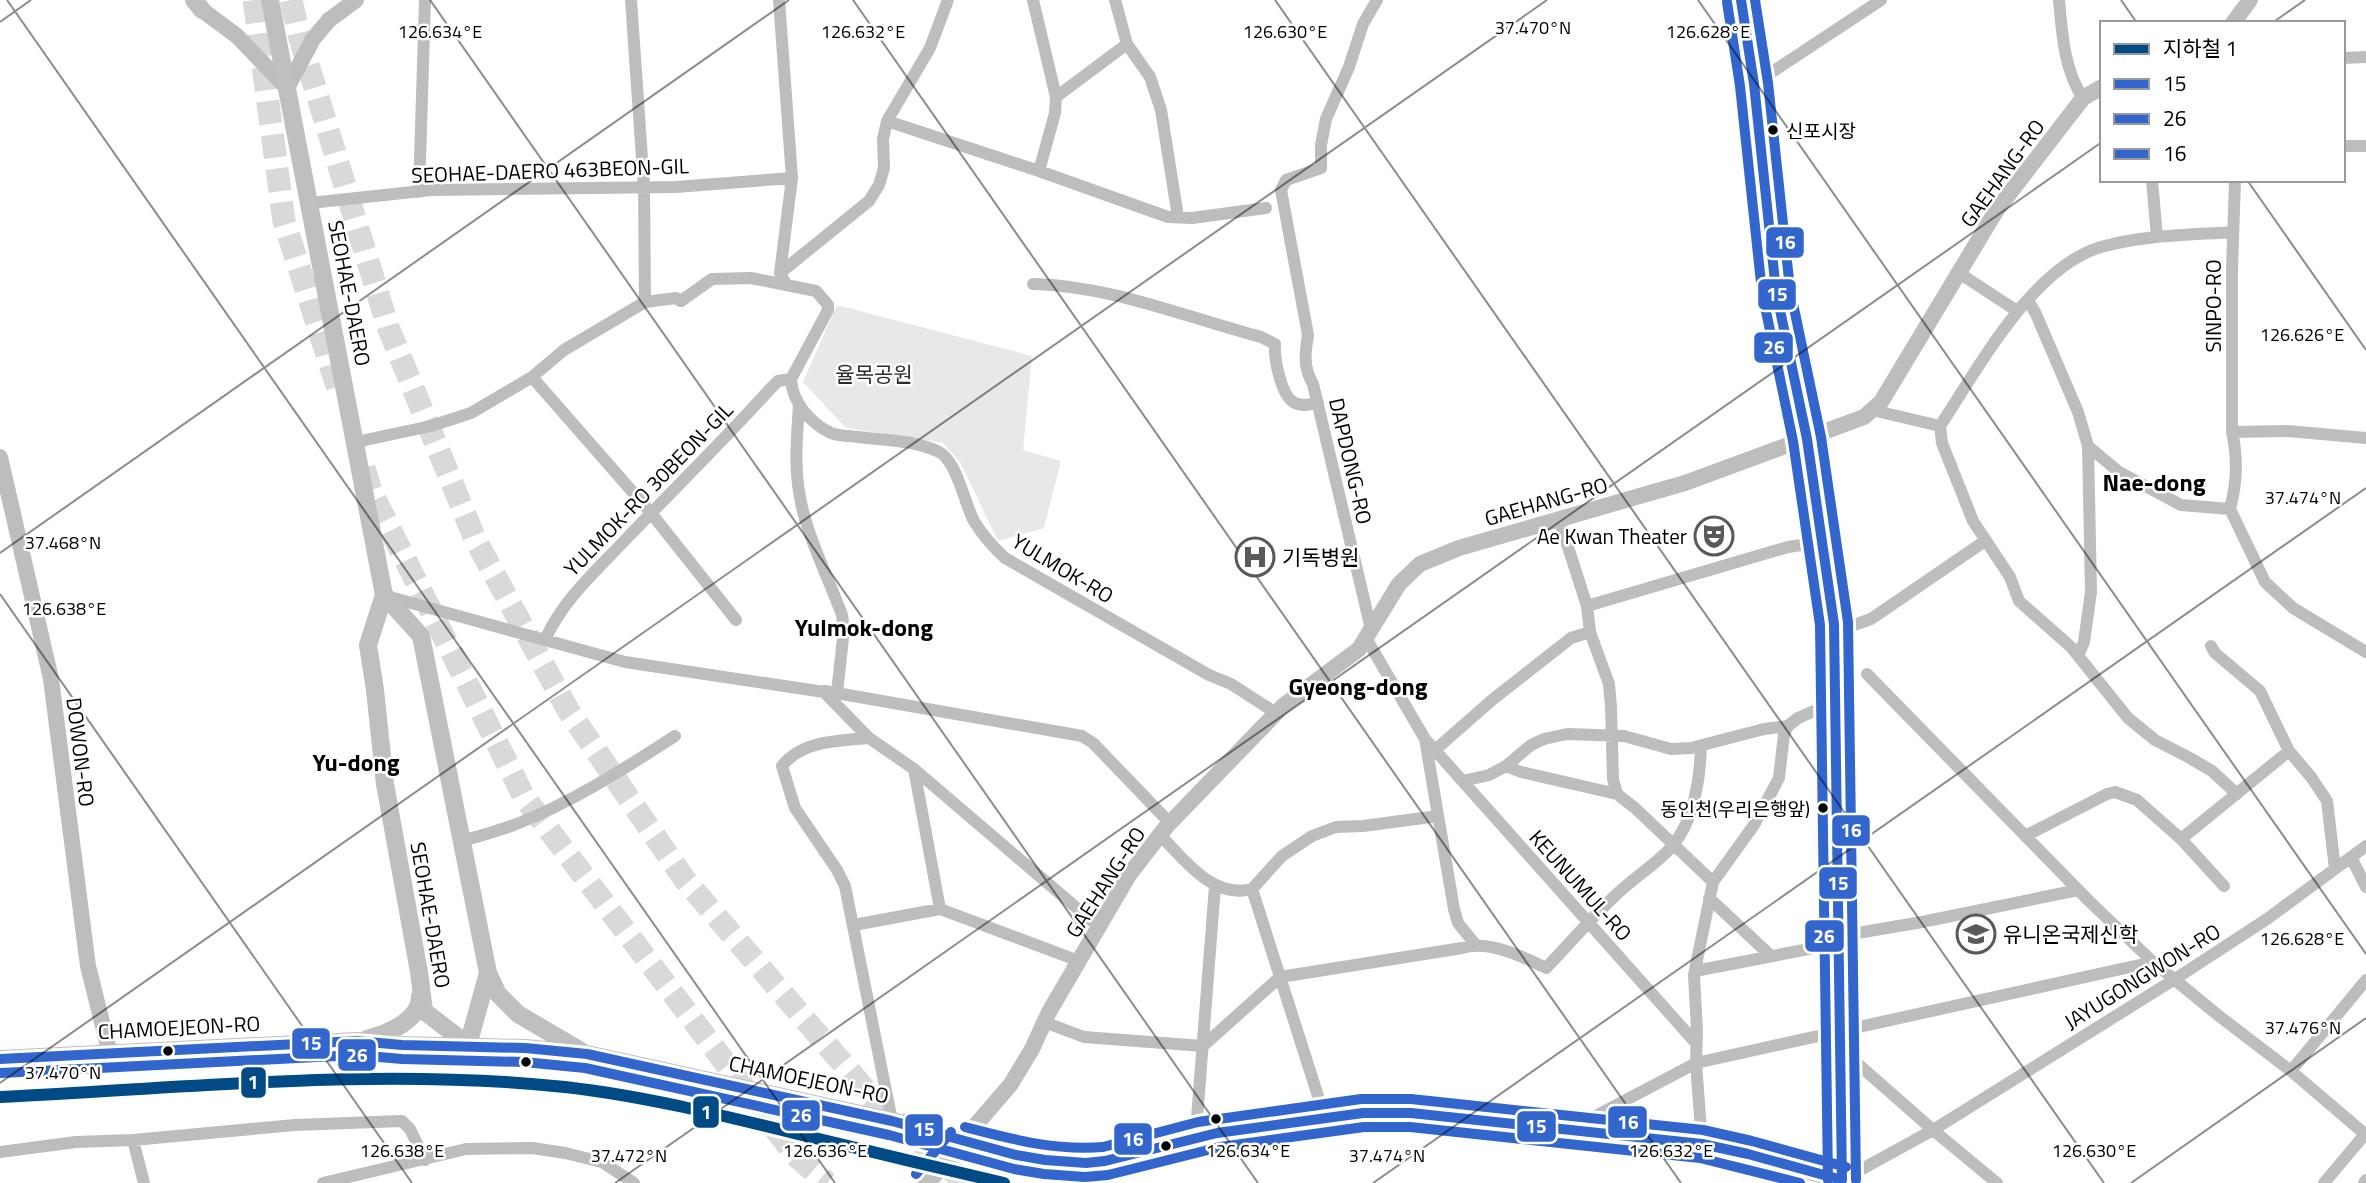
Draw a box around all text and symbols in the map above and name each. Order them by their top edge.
text: 37.470°N [1495,14,1571,41]
text: 126.634°E [398,18,482,45]
text: 126.632°E [821,18,905,45]
text: 126.630°E [1243,18,1327,45]
text: 126.628°E [1666,18,1750,45]
legend [2100,21,2345,182]
text: 지하철 1 [2163,32,2237,64]
text: 15 [2163,67,2187,99]
text: 26 [2163,102,2187,134]
street label: GAEHANG-RO [1952,112,2052,234]
place label: 신포시장 [1786,116,1856,145]
marker: 신포시장 [1766,123,1780,137]
text: 16 [2163,137,2187,169]
street label: SEOHAE-DAERO 463BEON-GIL [411,149,689,191]
street label: SEOHAE-DAERO [320,217,380,369]
line badge: 16 [1765,226,1805,259]
text: 16 [1774,227,1796,256]
street label: SINPO-RO [2197,259,2229,353]
line badge: 15 [1757,278,1797,311]
text: 15 [1766,279,1788,308]
text: 126.626°E [2260,321,2344,348]
line badge: 26 [1753,331,1794,364]
text: 26 [1763,332,1785,361]
park label: 율목공원 [835,358,913,390]
street label: YULMOK-RO 30BEON-GIL [556,395,740,583]
street label: DAPDONG-RO [1321,395,1381,527]
district label: Nae-dong [2103,464,2206,500]
street label: GAEHANG-RO [1481,468,1611,534]
text: 37.474°N [2265,484,2341,511]
theatre icon: Ae Kwan Theater [1693,515,1735,557]
place label: Ae Kwan Theater [1537,520,1687,552]
street label: YULMOK-RO [1006,525,1120,611]
text: 37.468°N [25,529,101,556]
hospital icon: 기독병원 [1234,536,1276,578]
place label: 기독병원 [1282,541,1359,573]
text: 126.638°E [22,595,106,622]
district label: Yulmok-dong [795,609,933,645]
district label: Gyeong-dong [1288,668,1428,704]
street label: DOWON-RO [58,695,104,809]
district label: Yu-dong [312,744,400,780]
place label: 동인천(우리은행앞) [1660,794,1810,823]
marker: 동인천(우리은행앞) [1816,801,1830,815]
line badge: 16 [1831,814,1871,847]
text: 16 [1840,815,1862,844]
street label: GAEHANG-RO [1057,820,1153,944]
street label: KEUNUMUL-RO [1522,822,1640,948]
street label: SEOHAE-DAERO [402,839,460,991]
line badge: 15 [1818,866,1858,900]
text: 15 [1827,868,1849,897]
school or university icon: 유니온국제신학 [1955,913,1997,955]
street label: JAYUGONGWON-RO [2058,915,2226,1037]
place label: 유니온국제신학 [2003,918,2138,950]
line badge: 26 [1804,919,1845,953]
text: 26 [1813,921,1835,950]
text: 126.628°E [2260,925,2344,952]
street label: CHAMOEJEON-RO [97,1007,261,1047]
text: 37.476°N [2265,1014,2341,1041]
line badge: 15 [291,1027,331,1060]
text: 15 [300,1028,322,1057]
line badge: 26 [337,1038,377,1072]
text: 26 [346,1040,368,1069]
unlabelled marker [161,1044,175,1058]
street label: CHAMOEJEON-RO [726,1046,892,1112]
unlabelled marker [519,1055,533,1069]
text: 37.470°N [25,1059,101,1086]
line badge: 1 [240,1066,267,1099]
text: 1 [248,1067,258,1096]
line badge: 1 [692,1095,720,1129]
text: 1 [701,1097,711,1126]
line badge: 26 [781,1099,821,1132]
text: 26 [790,1100,812,1129]
line badge: 16 [1607,1105,1648,1139]
text: 16 [1617,1107,1639,1136]
line badge: 15 [1516,1110,1557,1143]
text: 15 [1525,1111,1547,1140]
unlabelled marker [1209,1112,1223,1126]
line badge: 15 [904,1113,944,1147]
text: 15 [913,1114,935,1143]
line badge: 16 [1113,1122,1153,1156]
text: 16 [1122,1124,1144,1153]
text: 126.638°E [360,1137,444,1164]
text: 126.636°E [783,1137,867,1164]
text: 126.634°E [1206,1137,1290,1164]
text: 126.632°E [1629,1137,1713,1164]
text: 126.630°E [2052,1137,2136,1164]
unlabelled marker [1159,1139,1173,1153]
text: 37.472°N [591,1142,667,1169]
text: 37.474°N [1349,1142,1425,1169]

